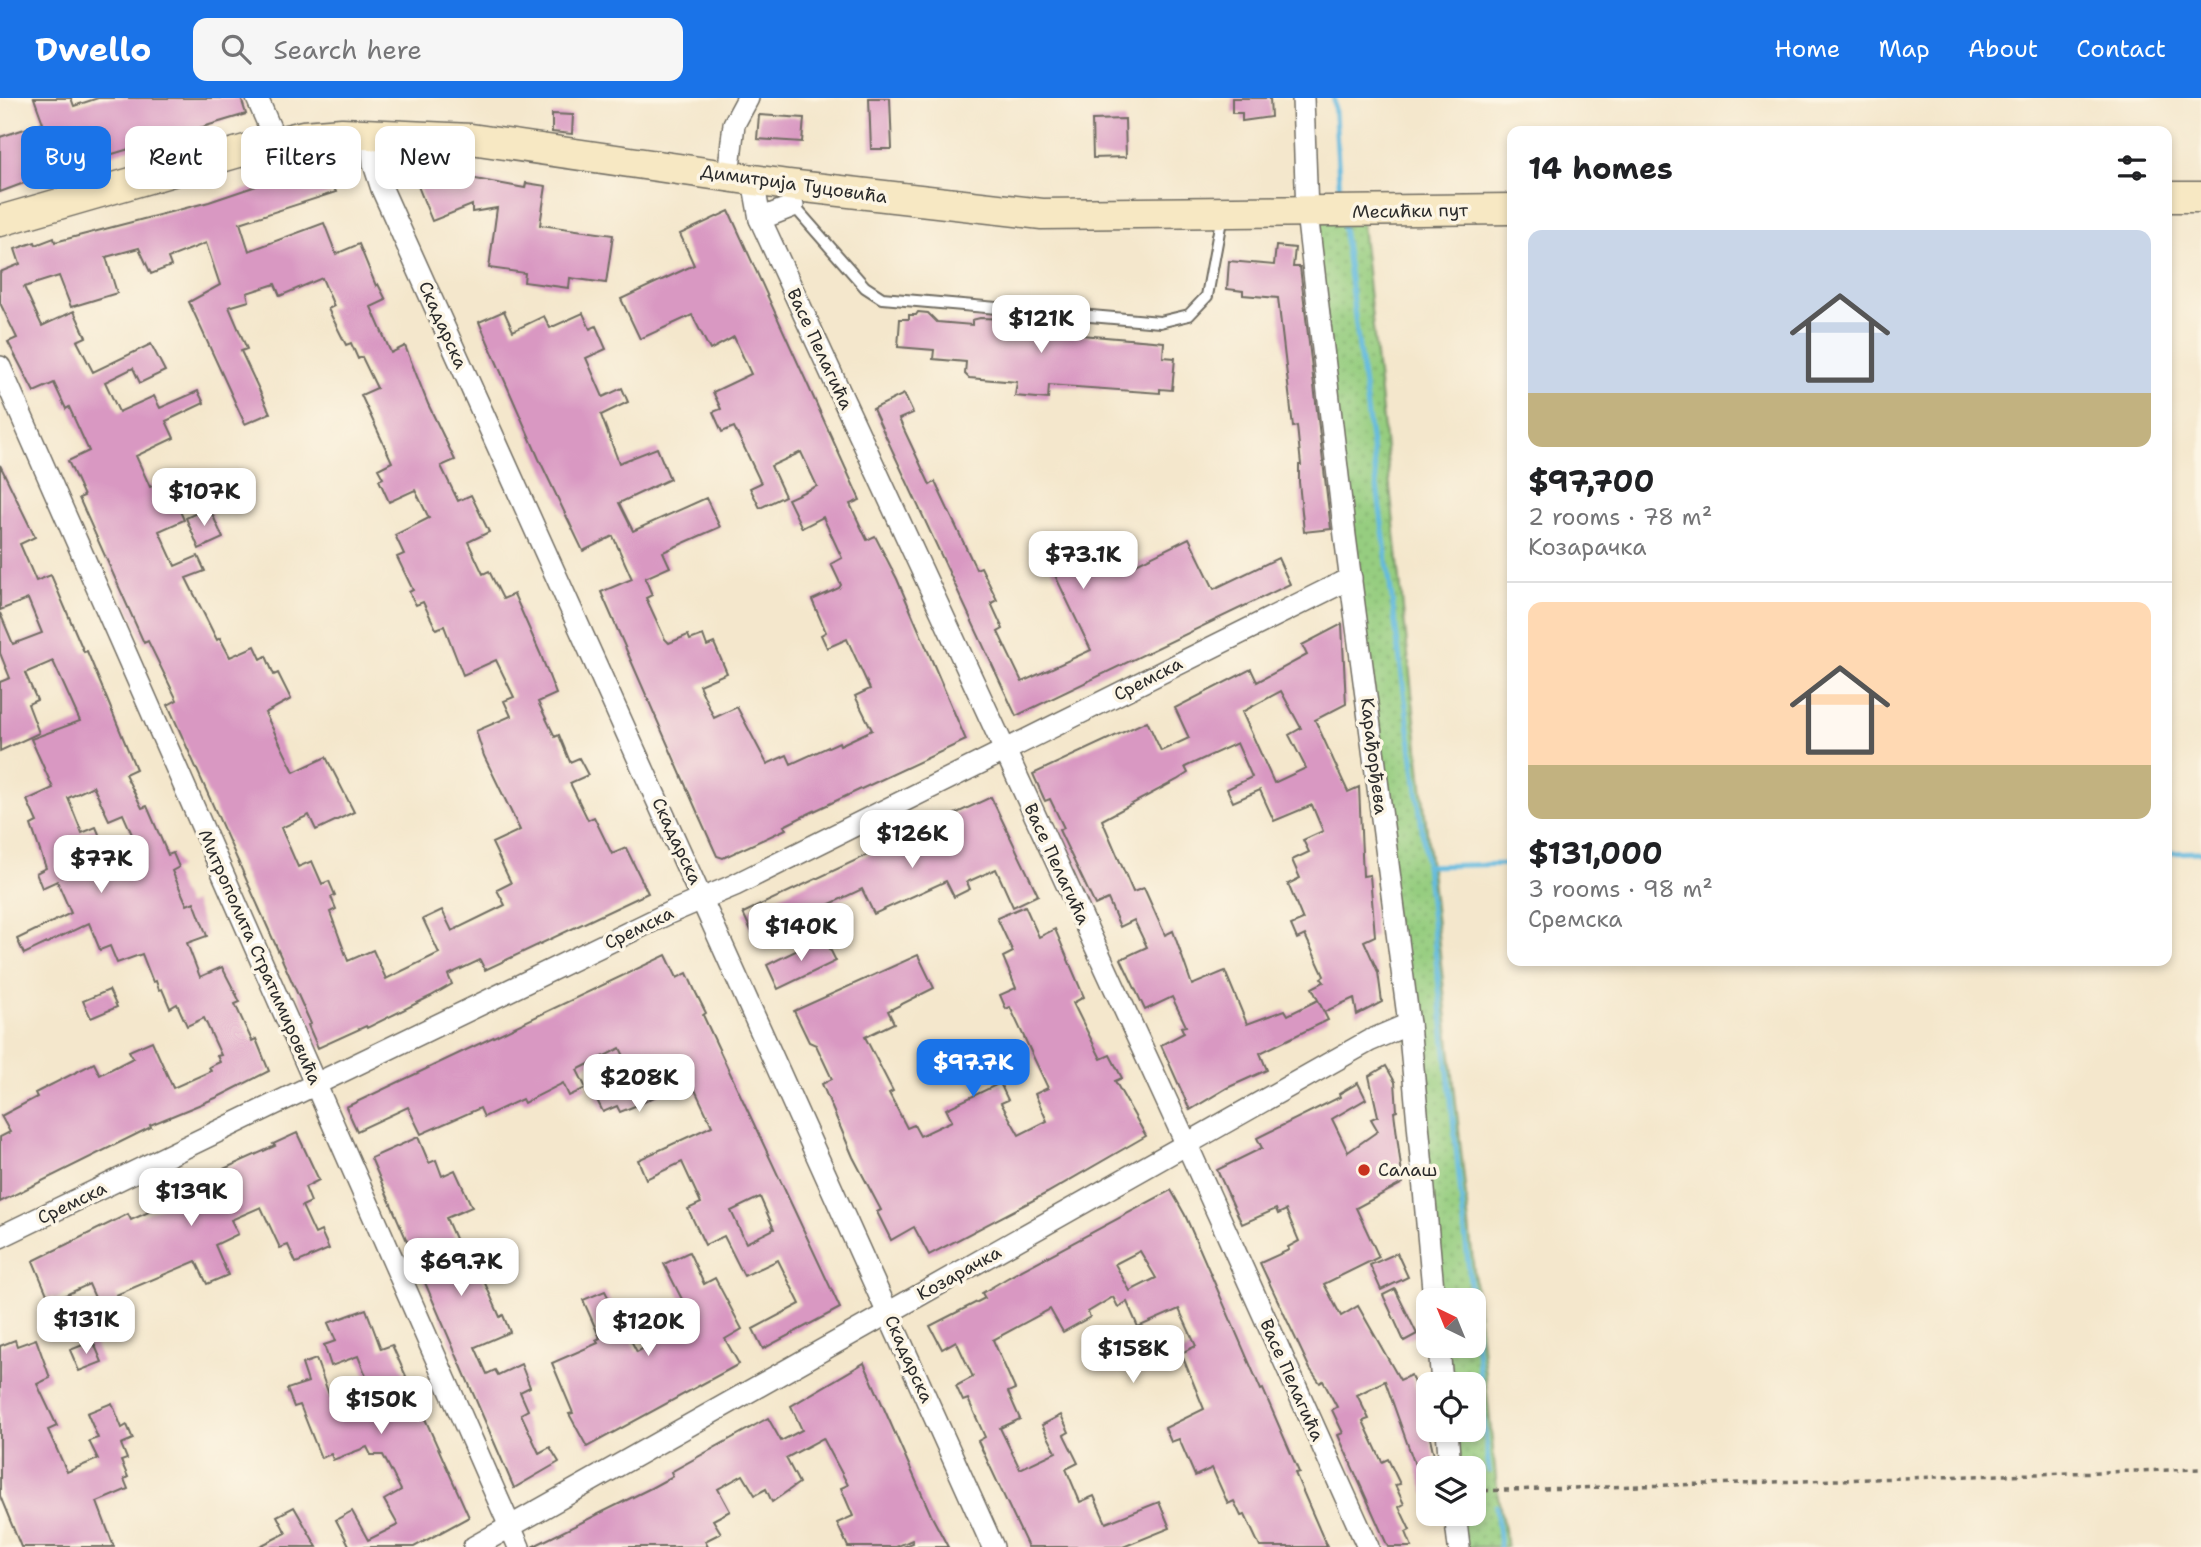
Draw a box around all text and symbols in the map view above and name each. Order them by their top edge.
search box [193,18,683,81]
text: Dwello [35,27,151,72]
icon: search [217,30,255,68]
text: Search here [273,32,422,67]
text: Home [1774,33,1840,65]
text: Map [1878,33,1930,65]
text: About [1968,33,2038,65]
text: Contact [2076,33,2166,65]
chip: Buy [21,126,111,189]
chip: Rent [125,126,227,189]
chip: Filters [241,126,361,189]
chip: New [375,126,475,189]
text: 14 homes [1528,148,1673,189]
icon: filters [2113,149,2151,187]
street label: Димитрија Туцовића [699,159,889,209]
street label: Месићки пут [1352,198,1469,224]
icon: home [1777,275,1903,401]
street label: Скадарска [413,277,473,373]
street label: Васе Пелагића [781,284,859,414]
pin: $121K [992,296,1090,355]
text: $121K [1008,303,1074,333]
text: $97,700 [1528,461,1654,502]
pin: $107K [155,468,253,528]
text: $107K [168,476,240,506]
text: 2 rooms · 78 m² [1528,502,1712,532]
pin: $73.1K [1026,532,1140,591]
text: Козарачка [1528,532,1646,562]
text: $73.1K [1045,539,1121,569]
icon: home [1777,647,1903,773]
street label: Сремска [1110,651,1186,707]
street label: Карађорђева [1355,696,1393,816]
street label: Скадарска [646,794,708,888]
street label: Васе Пелагића [1018,799,1096,929]
pin: $126K [863,810,961,870]
text: $126K [876,818,948,848]
street label: Митрополита Стратимировића [193,826,327,1088]
text: $131,000 [1528,833,1663,874]
pin: $77K [60,836,142,895]
text: $77K [70,843,132,873]
text: 3 rooms · 98 m² [1528,874,1713,904]
street label: Сремска [600,901,678,955]
pin: $140K [752,904,850,963]
text: Сремска [1528,904,1623,934]
text: $140K [765,911,837,941]
pin: $97.7K [916,1040,1030,1099]
text: $97.7K [933,1047,1013,1077]
pin: $208K [590,1054,688,1114]
text: $208K [600,1062,678,1092]
place label: Салаш [1378,1158,1437,1182]
marker: Салаш [1356,1162,1372,1178]
pin: $139K [142,1168,240,1228]
street label: Сремска [33,1176,111,1230]
text: $139K [155,1176,227,1206]
pin: $69.7K [404,1238,518,1298]
street label: Козарачка [913,1240,1005,1306]
text: $69.7K [420,1246,502,1276]
north arrow [1416,1288,1486,1358]
map controls [1416,1288,1486,1526]
pin: $131K [37,1296,135,1356]
pin: $120K [599,1298,697,1358]
text: $131K [53,1304,119,1334]
text: $120K [612,1306,684,1336]
street label: Скадарска [879,1311,939,1407]
street label: Васе Пелагића [1254,1315,1330,1445]
pin: $158K [1084,1326,1182,1385]
text: $158K [1097,1333,1169,1363]
button: locate [1416,1372,1486,1442]
pin: $150K [332,1376,430,1436]
text: $150K [345,1384,417,1414]
button: layers [1416,1456,1486,1526]

